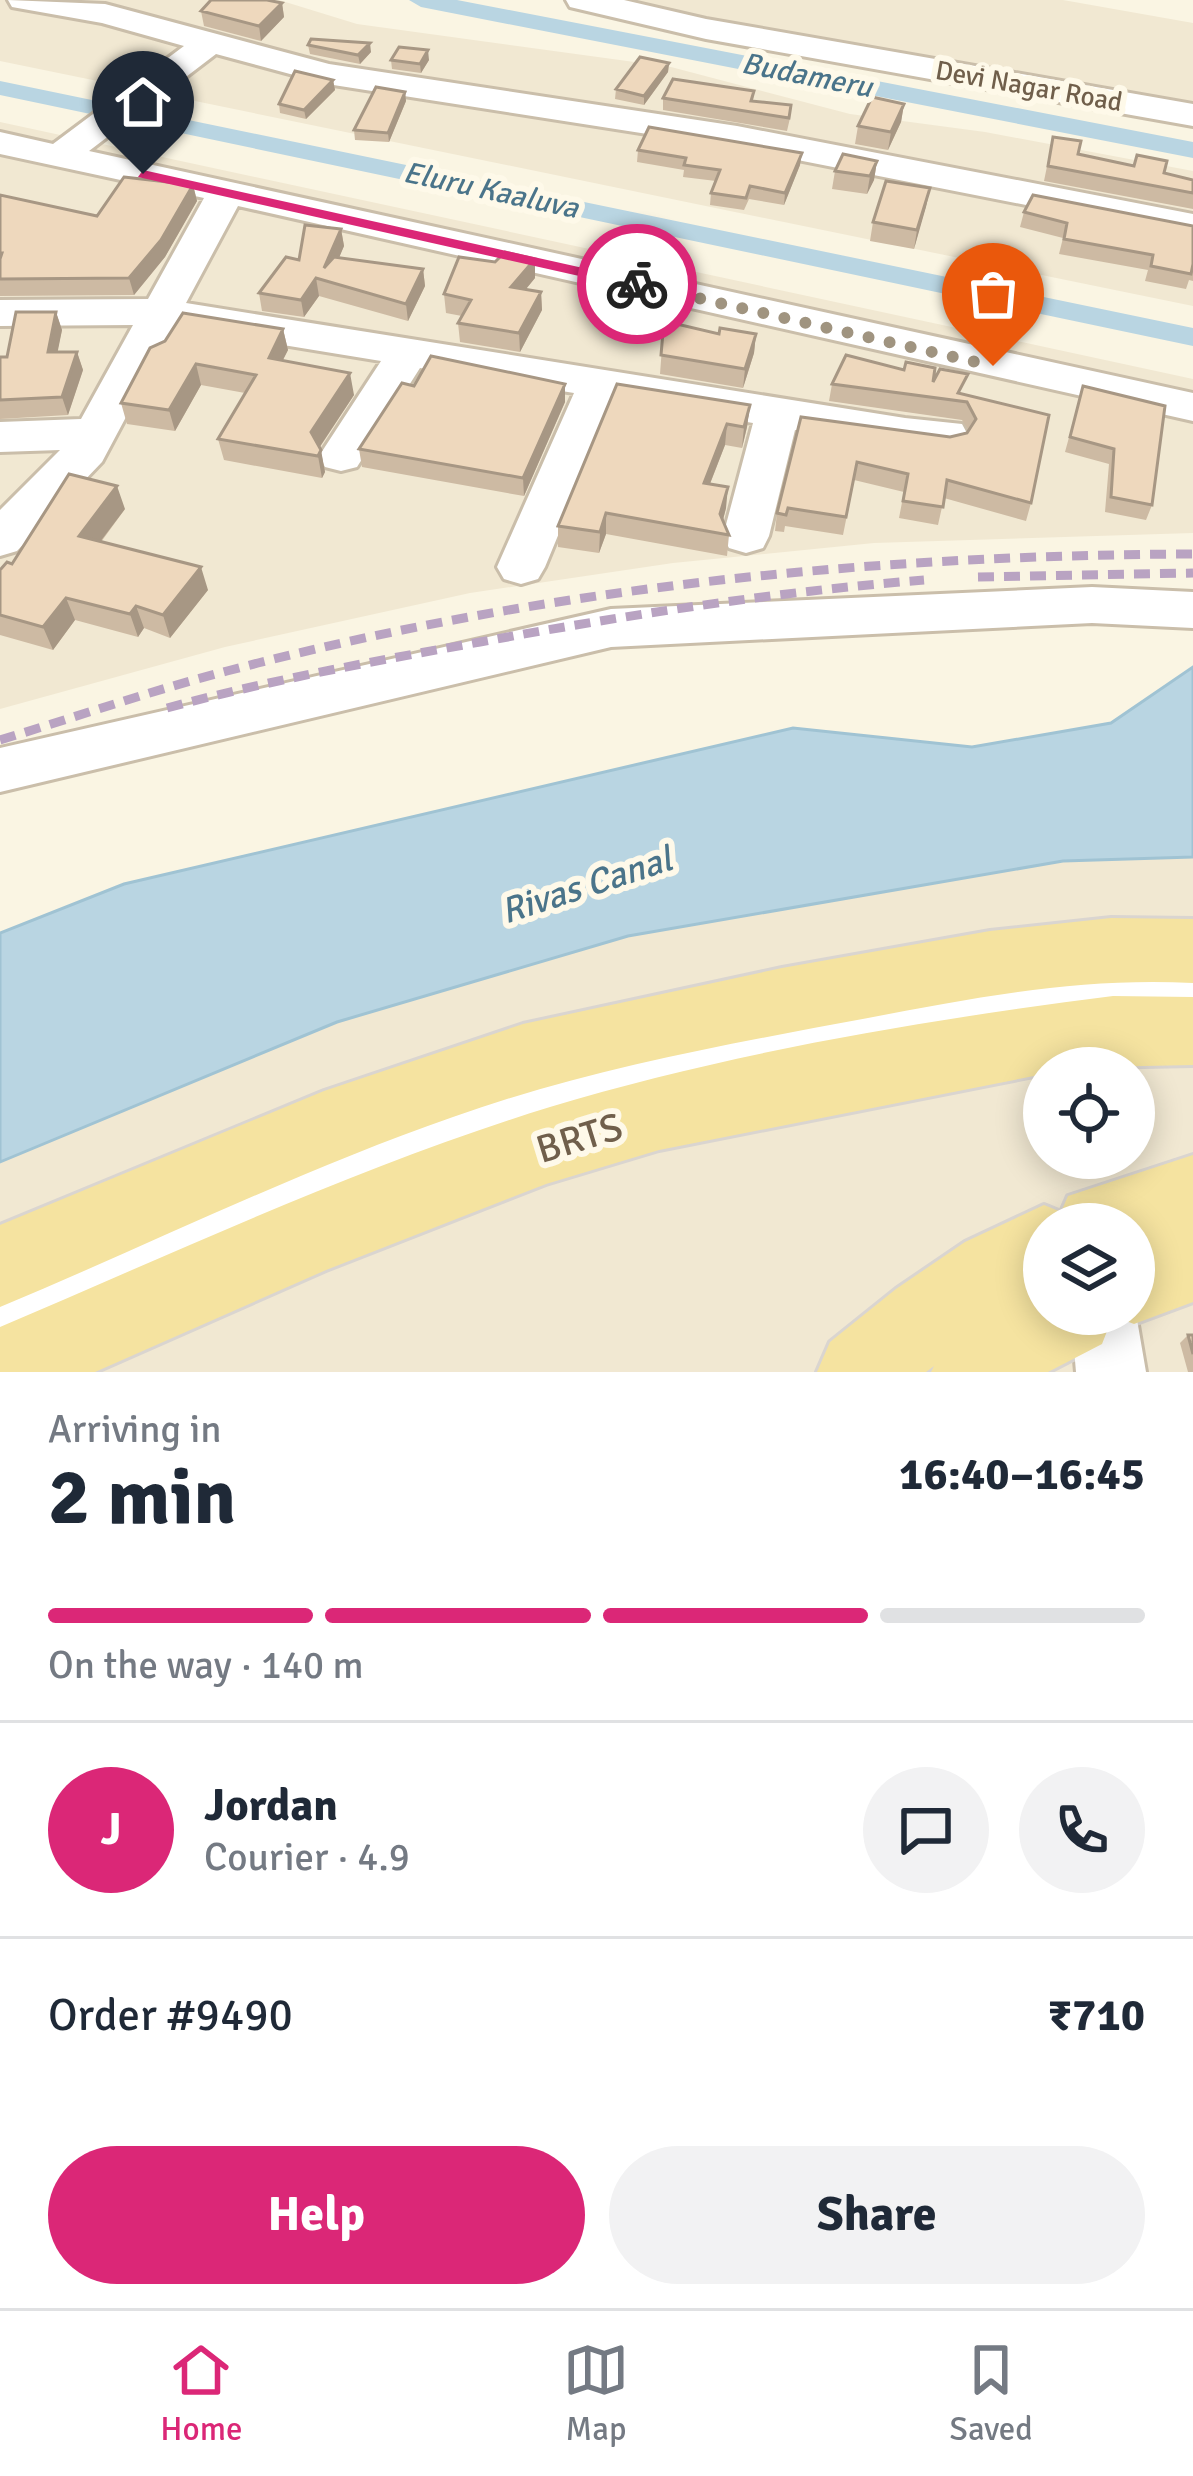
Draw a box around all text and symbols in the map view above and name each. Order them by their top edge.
water label: Budameru [739,45,877,107]
pin [92,51,194,174]
street label: Devi Nagar Road [933,54,1125,119]
icon: home [110,69,176,135]
water label: Eluru Kaaluva [400,154,583,227]
courier [577,224,697,344]
pin [942,243,1044,366]
icon: bike [604,251,670,317]
icon: bag [960,261,1026,327]
water label: Rivas Canal [495,836,680,934]
map controls [1023,1047,1155,1335]
button: locate [1023,1047,1155,1179]
street label: BRTS [530,1102,628,1174]
button: layers [1023,1203,1155,1335]
text: Arriving in [48,1405,222,1453]
text: 16:40–16:45 [899,1447,1145,1502]
text: 2 min [48,1450,236,1546]
text: On the way · 140 m [48,1641,364,1689]
button: chat [863,1767,989,1893]
button: phone [1019,1767,1145,1893]
text: Jordan [204,1778,338,1833]
text: J [100,1802,122,1857]
text: Courier · 4.9 [204,1833,410,1881]
text: Order #9490 [48,1988,293,2043]
text: ₹710 [1048,1988,1145,2043]
button: Help [48,2146,585,2284]
button: Share [609,2146,1145,2284]
tab: Home [160,2337,243,2450]
tab: Map [563,2337,629,2450]
tab: Saved [950,2337,1033,2450]

